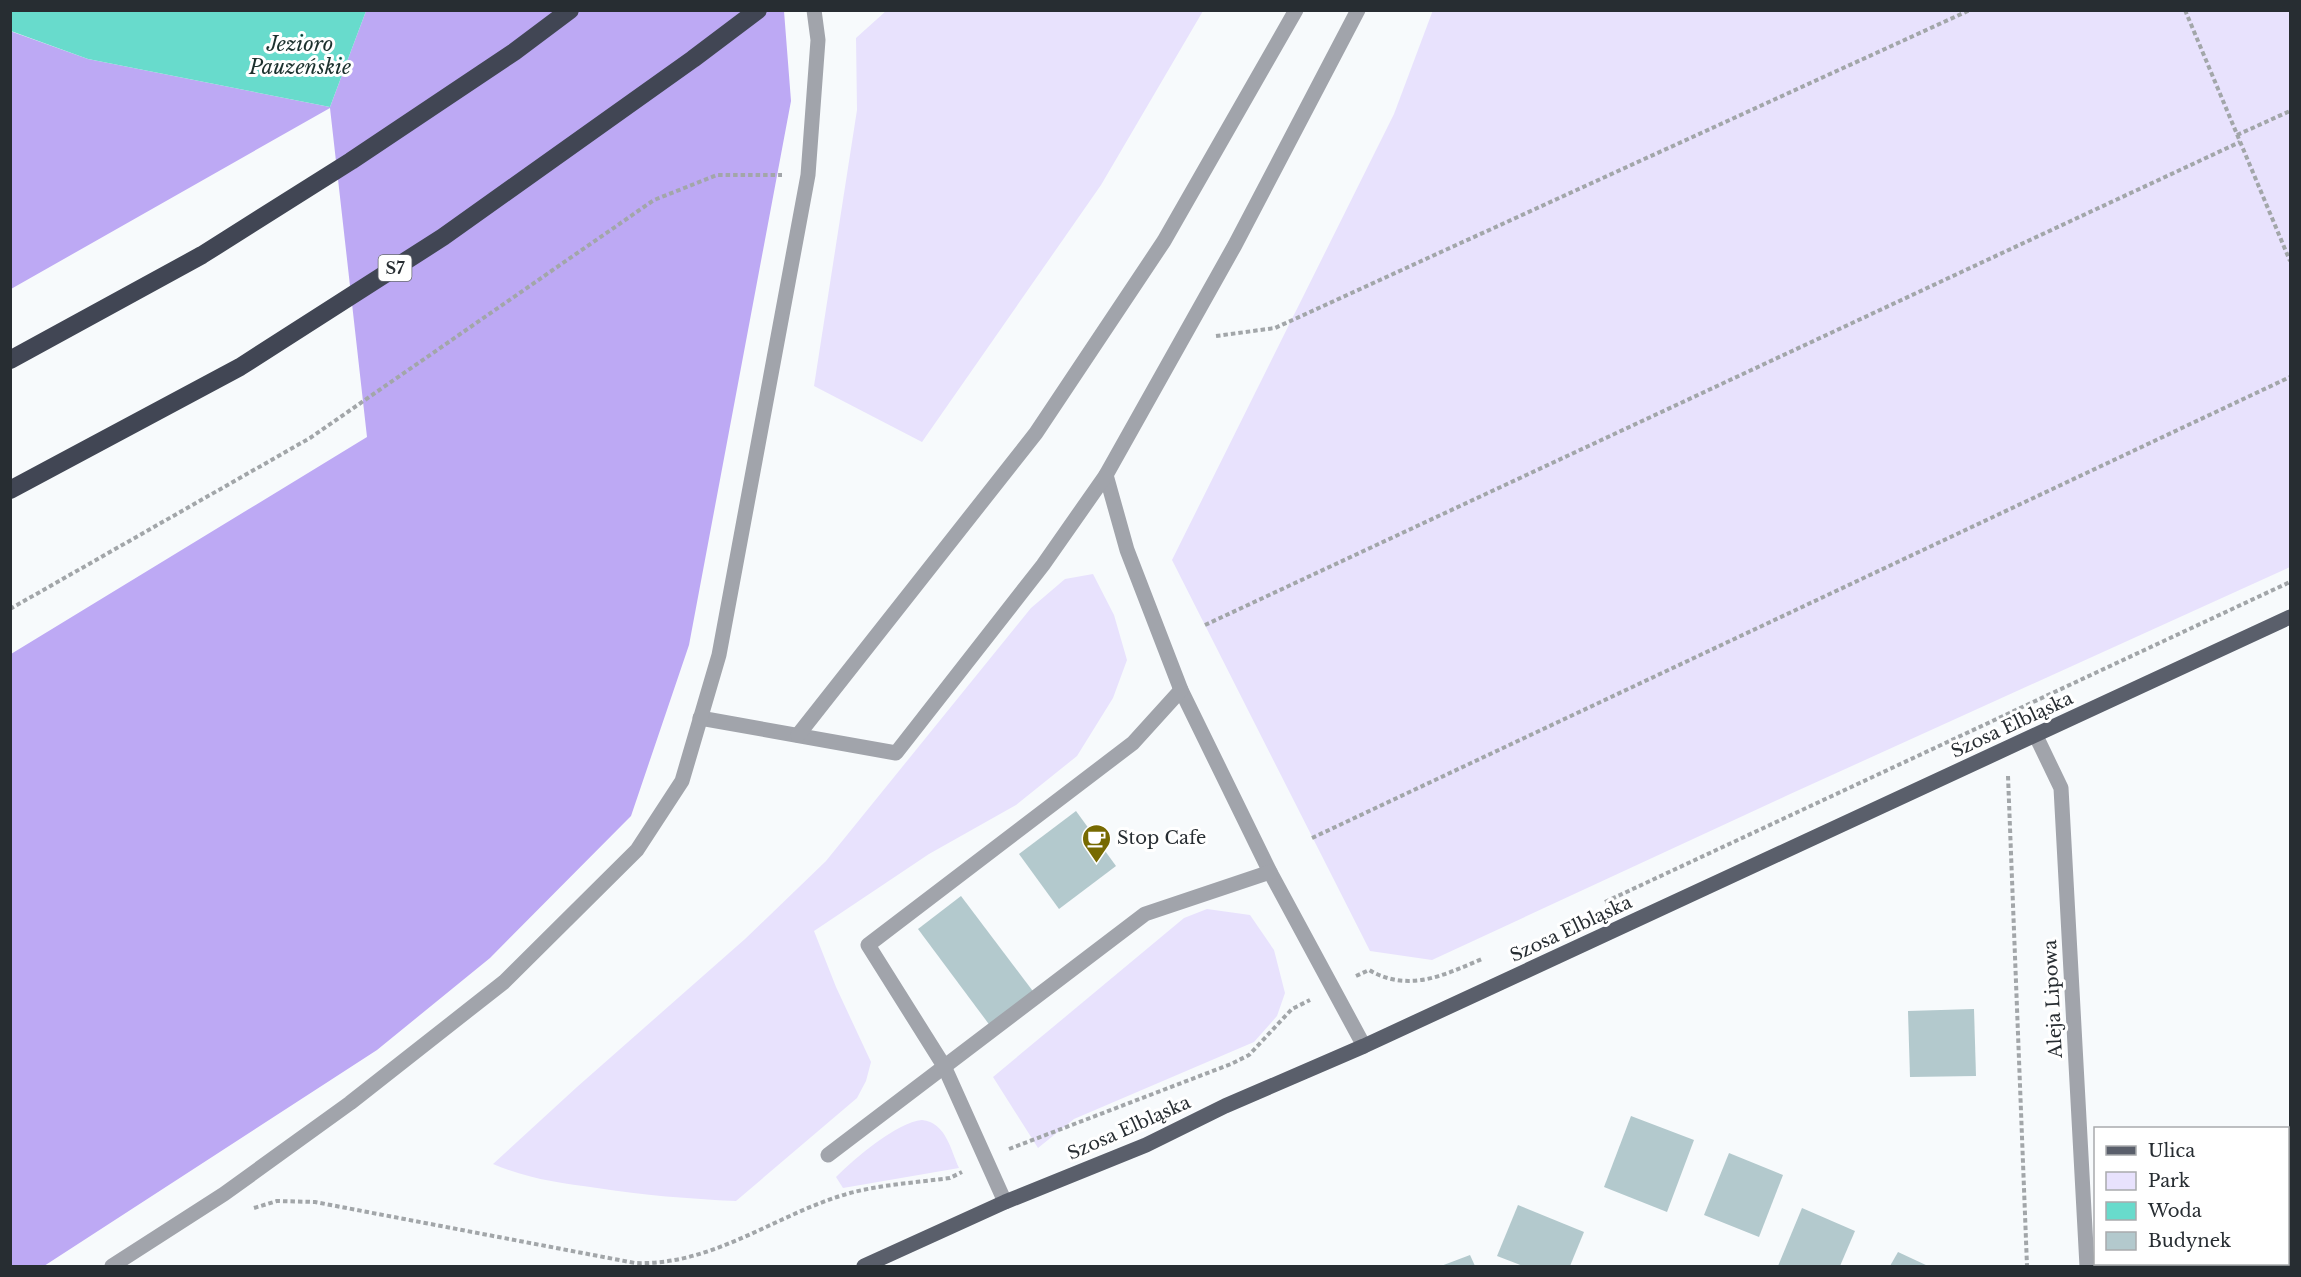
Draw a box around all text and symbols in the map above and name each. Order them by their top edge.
water label: Jezioro Pauzeńskie [248,32,351,79]
road number: S7 [378,255,412,281]
street label: Szosa Elbląska [1947,687,2077,763]
cafe icon: Stop Cafe [1080,822,1112,864]
place label: Stop Cafe [1117,827,1206,849]
street label: Szosa Elbląska [1506,891,1636,967]
street label: Aleja Lipowa [2039,939,2067,1060]
street label: Szosa Elbląska [1064,1091,1194,1165]
legend [2094,1127,2289,1265]
text: Ulica [2148,1140,2195,1162]
text: Park [2148,1170,2190,1192]
text: Woda [2147,1200,2202,1222]
text: Budynek [2148,1230,2231,1252]

